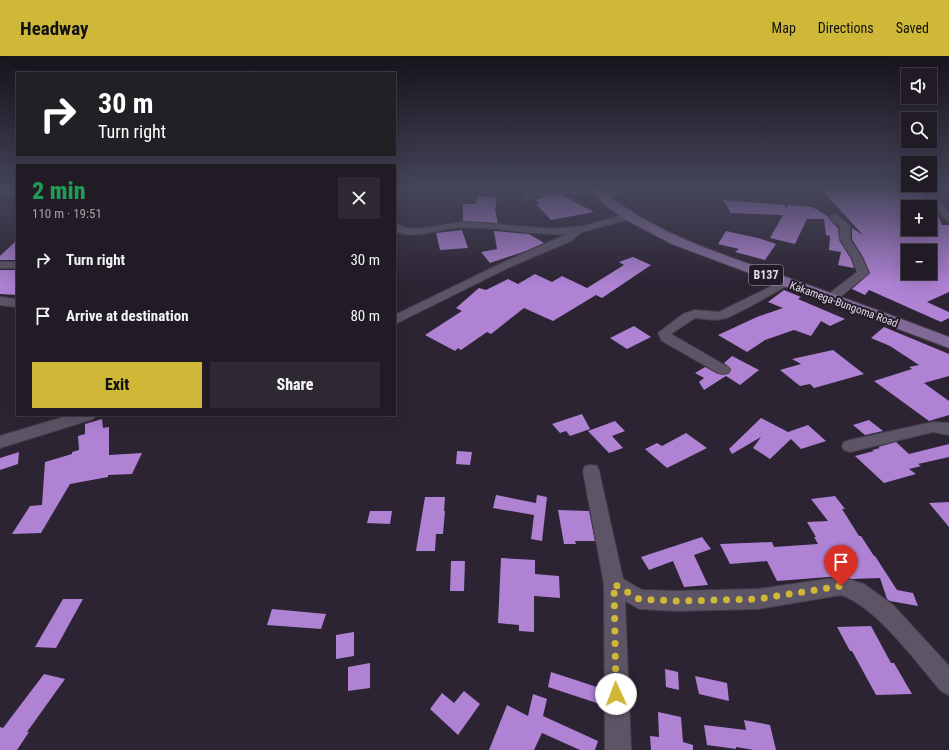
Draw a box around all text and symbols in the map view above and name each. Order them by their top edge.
text: Headway [20,17,88,40]
text: Map [772,20,796,36]
text: Directions [818,20,874,36]
text: Saved [896,20,929,36]
map controls [901,68,937,280]
button: sound [901,68,937,104]
text: 30 m [98,87,154,120]
icon: right [32,88,84,140]
button: search [901,112,937,148]
text: Turn right [98,121,166,142]
button: layers [901,156,937,192]
text: 2 min [32,177,86,205]
button: close [338,177,380,219]
button: + [901,200,937,236]
text: 110 m · 19:51 [32,206,102,221]
button: − [901,244,937,280]
icon: right [32,249,54,271]
text: Turn right [66,251,125,269]
text: 30 m [350,251,380,269]
road number: B137 [749,265,783,285]
street label: Kakamega-Bungoma Road [788,279,900,330]
icon: arrive [32,305,54,327]
text: Arrive at destination [66,307,189,325]
text: 80 m [350,307,380,325]
button: Exit [32,362,202,408]
button: Share [210,362,380,408]
pin [824,545,858,586]
icon: arrive [830,551,852,573]
position arrow [595,673,637,715]

